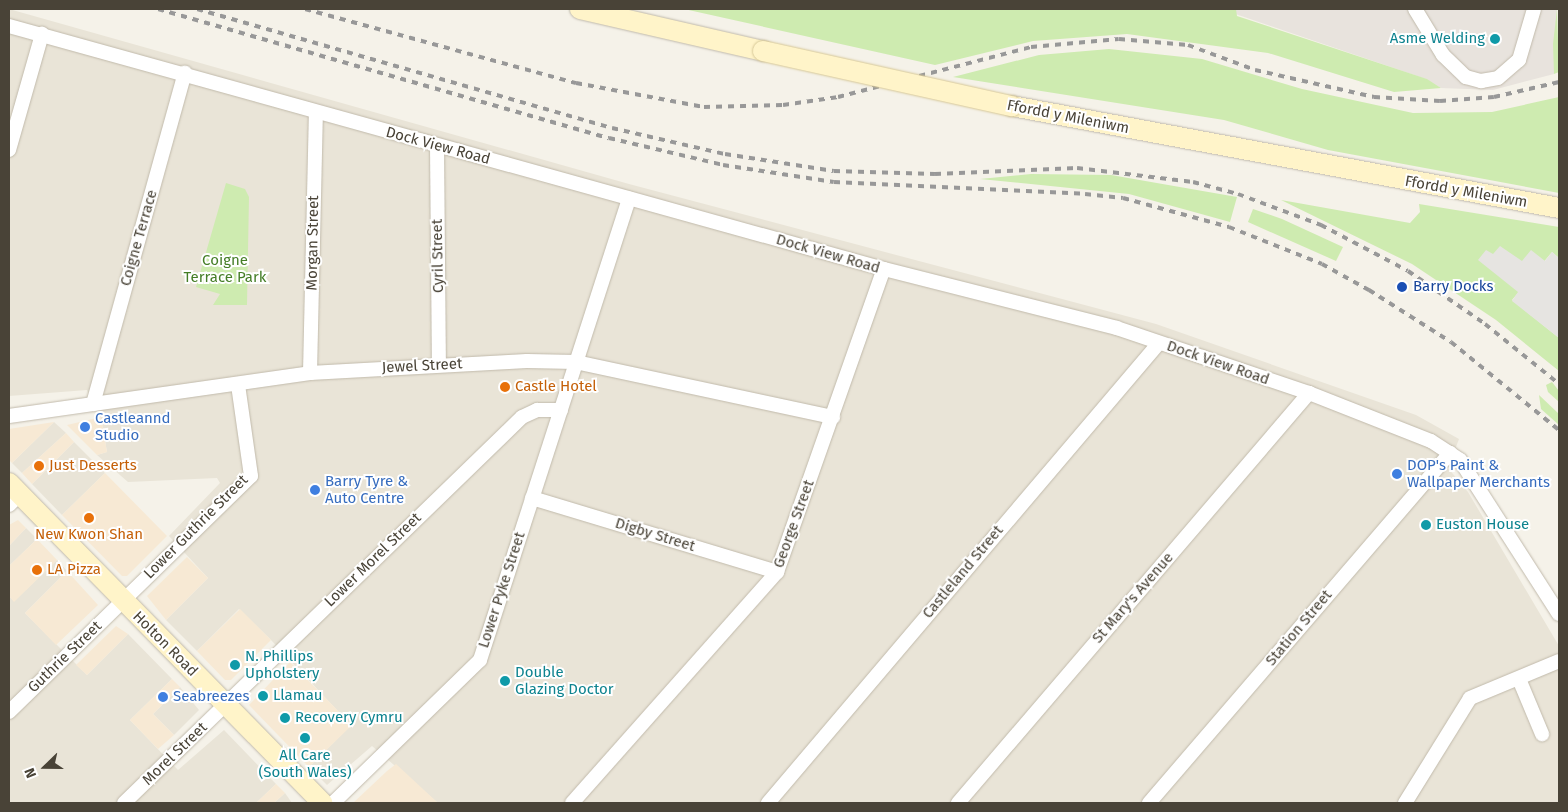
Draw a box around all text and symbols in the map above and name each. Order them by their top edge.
place label: Asme Welding [1390,30,1485,48]
marker: Asme Welding [1489,33,1501,45]
street label: Ffordd y Mileniwm [1005,96,1131,138]
street label: Dock View Road [384,123,492,169]
street label: Ffordd y Mileniwm [1403,172,1529,212]
street label: Coigne Terrace [117,188,161,288]
street label: Morgan Street [303,195,323,291]
street label: Cyril Street [428,219,448,293]
street label: Dock View Road [774,231,882,277]
park label: Coigne Terrace Park [184,251,266,286]
place label: Barry Docks [1413,278,1493,296]
marker: Barry Docks [1395,280,1409,294]
street label: Dock View Road [1164,337,1272,389]
street label: Jewel Street [381,355,463,377]
place label: Castle Hotel [515,378,597,396]
marker: Castle Hotel [499,381,511,393]
place label: Castleannd Studio [95,409,171,444]
marker: Castleannd Studio [79,421,91,433]
place label: DOP's Paint & Wallpaper Merchants [1407,456,1550,491]
place label: Just Desserts [49,457,137,475]
marker: Just Desserts [33,460,45,472]
marker: DOP's Paint & Wallpaper Merchants [1391,468,1403,480]
street label: Lower Guthrie Street [140,471,252,583]
place label: Barry Tyre & Auto Centre [325,472,408,507]
street label: George Street [770,478,818,570]
marker: Barry Tyre & Auto Centre [309,484,321,496]
street label: Lower Morel Street [321,509,425,611]
marker: New Kwon Shan [83,512,95,524]
street label: Digby Street [613,514,697,556]
place label: Euston House [1436,516,1529,534]
marker: Euston House [1420,519,1432,531]
street label: Castleland Street [919,522,1007,622]
place label: New Kwon Shan [35,526,143,544]
street label: Lower Pyke Street [475,530,529,650]
street label: St Mary's Avenue [1089,549,1177,647]
place label: LA Pizza [47,561,101,579]
marker: LA Pizza [31,564,43,576]
street label: Station Street [1262,586,1336,670]
street label: Holton Road [129,608,201,680]
street label: Guthrie Street [24,617,106,697]
place label: N. Phillips Upholstery [245,647,319,682]
marker: N. Phillips Upholstery [229,659,241,671]
place label: Double Glazing Doctor [515,663,614,698]
marker: Double Glazing Doctor [499,675,511,687]
place label: Llamau [273,687,323,705]
place label: Seabreezes [173,688,249,706]
marker: Llamau [257,690,269,702]
marker: Seabreezes [157,691,169,703]
place label: Recovery Cymru [295,709,403,727]
marker: Recovery Cymru [279,712,291,724]
street label: Morel Street [139,719,211,789]
marker: All Care (South Wales) [299,732,311,744]
north arrow [20,742,70,792]
place label: All Care (South Wales) [258,746,352,781]
text: N [21,765,40,780]

